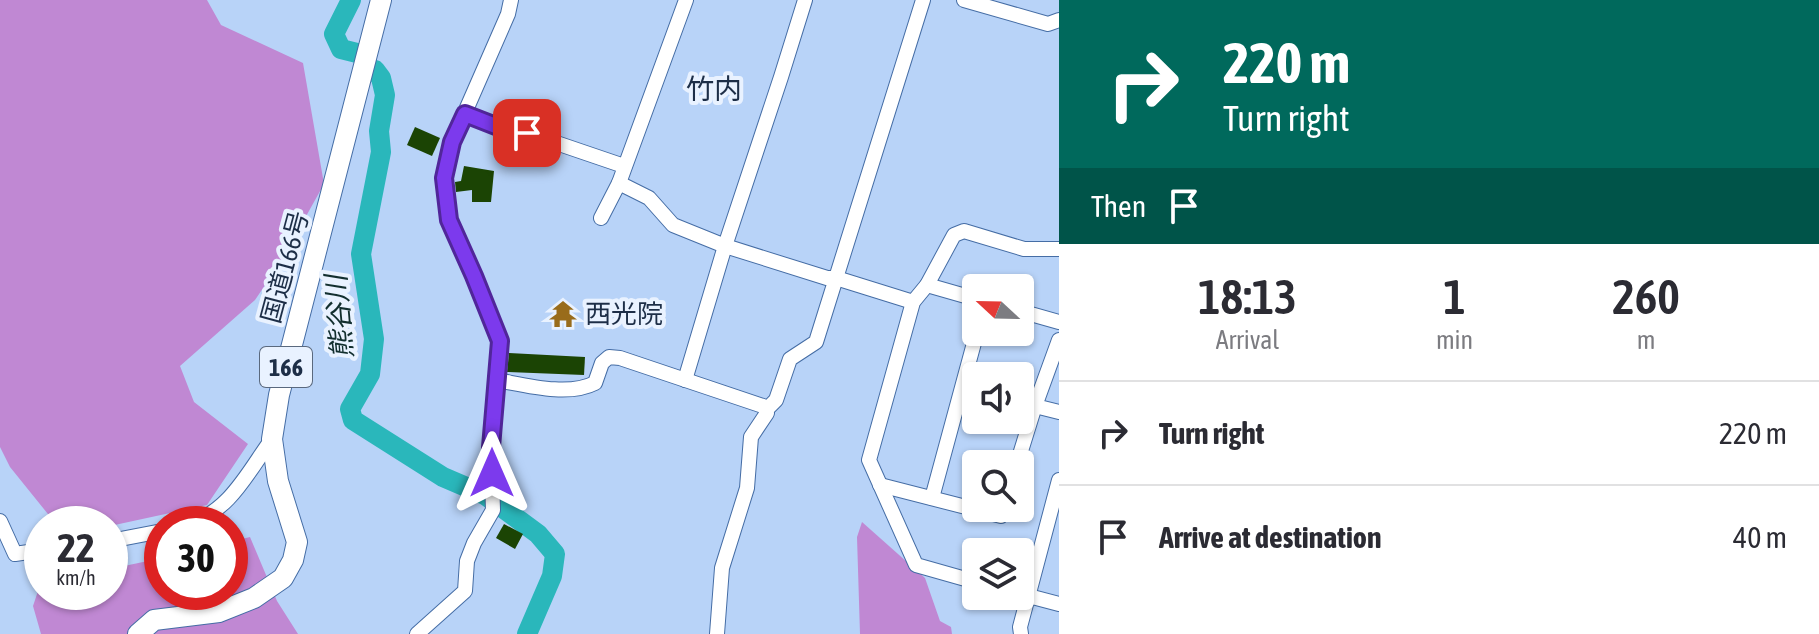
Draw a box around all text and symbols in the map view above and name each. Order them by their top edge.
text: 220 m [1223,31,1350,95]
icon: right [1091,32,1195,136]
district label: 竹内 [686,73,742,105]
text: Turn right [1223,97,1350,139]
pin [493,99,561,167]
icon: arrive [505,111,549,155]
icon: arrive [1162,184,1206,228]
text: Then [1091,189,1146,223]
street label: 国道166号 [256,208,314,326]
text: 18:13 [1198,269,1297,324]
text: 1 [1443,269,1466,324]
text: 260 [1612,269,1680,324]
water label: 熊谷川 [319,271,359,360]
north arrow [962,274,1034,346]
map controls [962,274,1034,610]
temple icon: 西光院 [548,299,578,329]
place label: 西光院 [585,299,663,329]
text: Arrival [1216,325,1279,355]
text: min [1436,325,1473,355]
text: m [1637,325,1655,355]
road number: 166 [260,347,312,387]
button: sound [962,362,1034,434]
icon: right [1091,411,1135,455]
text: Turn right [1159,416,1265,450]
text: 220 m [1719,416,1787,450]
position arrow [450,431,534,515]
button: search [962,450,1034,522]
speed limit sign: 30 [144,506,248,610]
icon: arrive [1091,515,1135,559]
text: Arrive at destination [1159,520,1381,554]
text: 40 m [1733,520,1787,554]
text: 22 [57,525,95,570]
button: layers [962,538,1034,610]
text: km/h [56,566,96,589]

